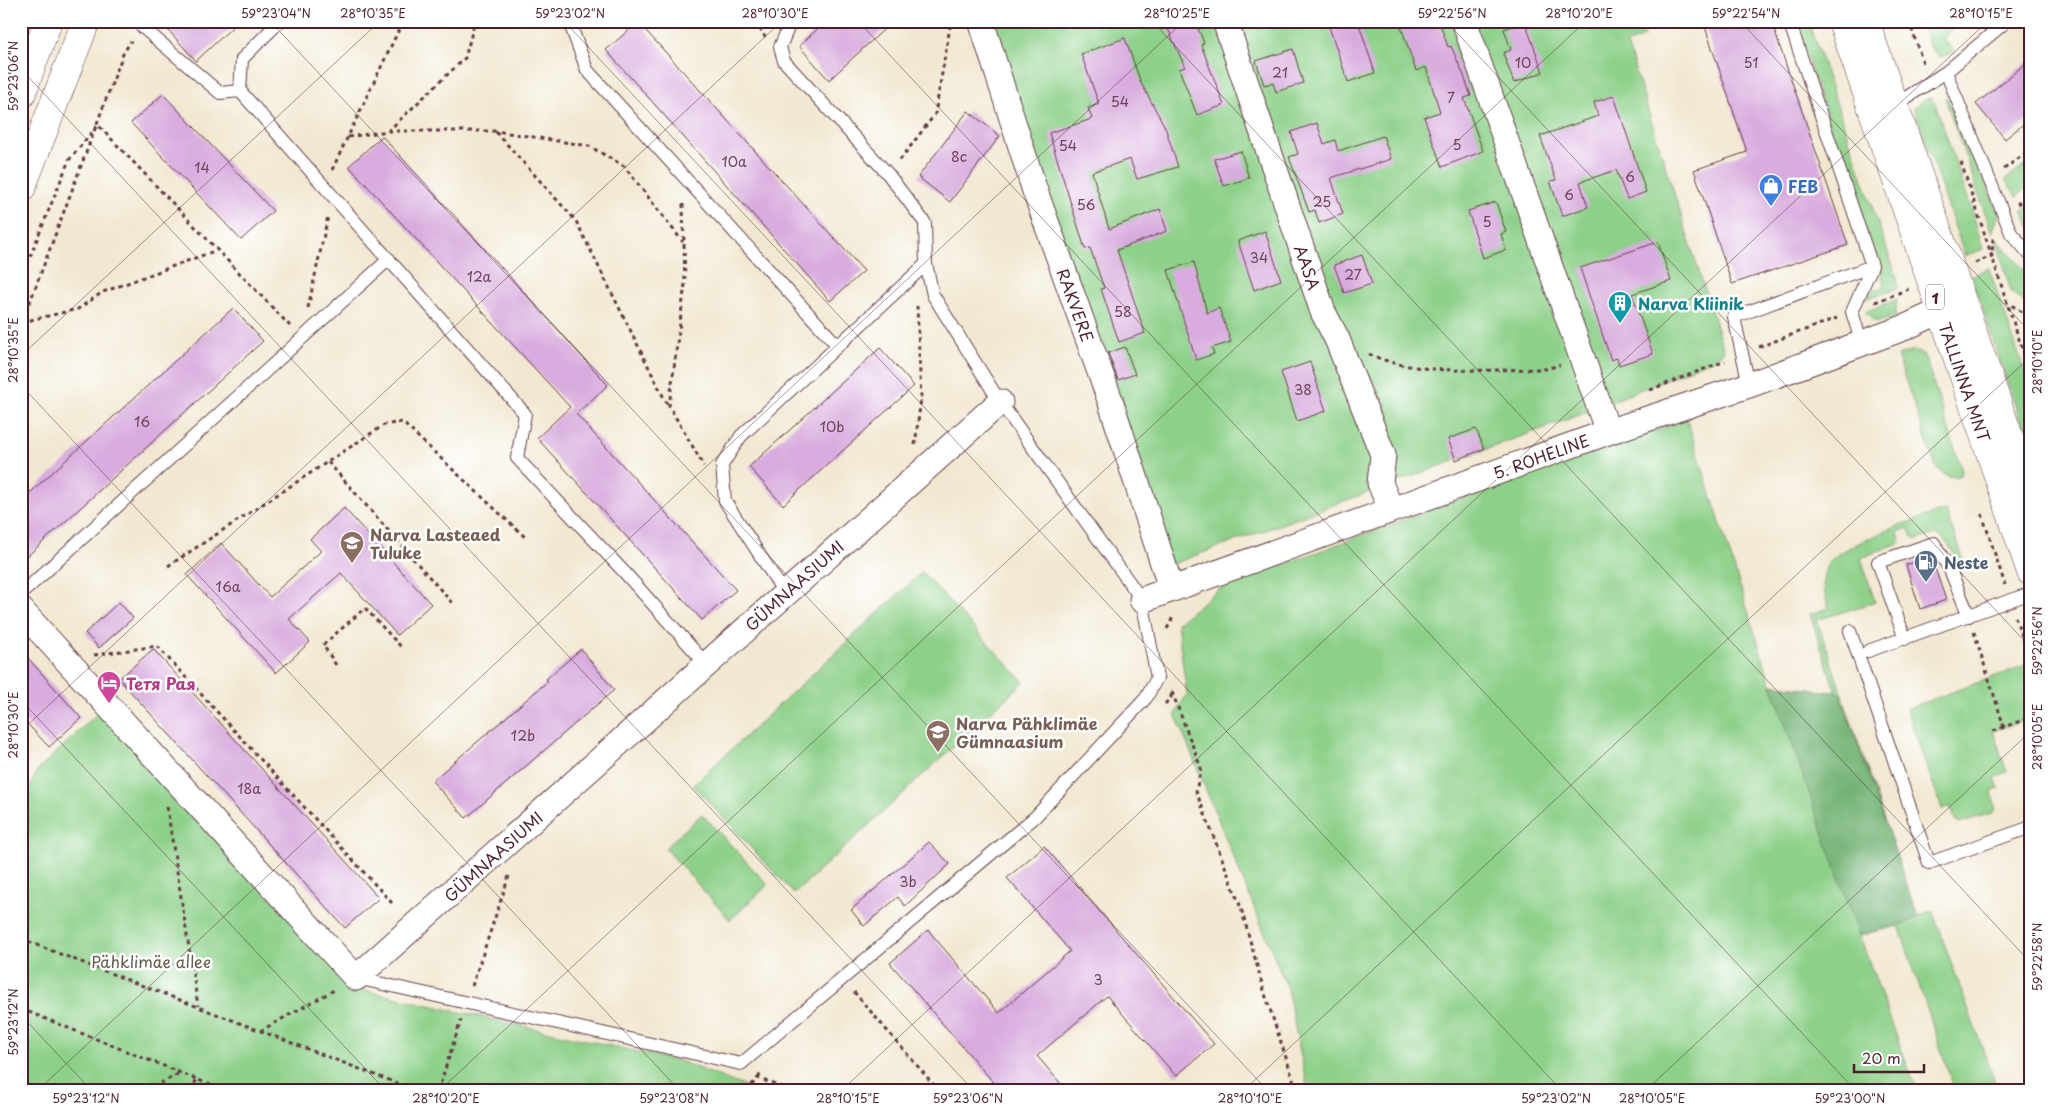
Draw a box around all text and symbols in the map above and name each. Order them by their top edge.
text: 59°23'04"N [241,4,311,22]
text: 28°10'35"E [340,4,406,22]
text: 59°23'02"N [535,4,605,22]
text: 28°10'30"E [742,4,808,22]
text: 28°10'25"E [1144,4,1210,22]
text: 59°22'56"N [1417,4,1487,22]
text: 28°10'20"E [1545,4,1613,22]
text: 59°22'54"N [1712,4,1780,22]
text: 28°10'15"E [1949,4,2013,22]
text: 59°23'06"N [4,41,22,111]
house number: 10 [1515,52,1531,73]
house number: 51 [1744,52,1758,73]
house number: 21 [1272,62,1288,83]
house number: 7 [1447,87,1455,108]
house number: 54 [1111,91,1129,112]
house number: 5 [1452,134,1462,155]
house number: 54 [1059,135,1077,156]
house number: 8c [951,146,967,167]
house number: 10a [721,151,747,172]
house number: 14 [194,157,210,178]
house number: 6 [1625,166,1635,187]
shop icon: FEB [1758,173,1784,207]
place label: FEB [1788,174,1818,198]
house number: 6 [1564,184,1574,205]
house number: 25 [1313,191,1331,212]
house number: 56 [1077,194,1096,215]
house number: 5 [1482,211,1492,232]
street label: AASA [1289,241,1327,293]
house number: 34 [1250,247,1268,268]
house number: 27 [1344,264,1362,285]
street label: RAKVERE [1052,265,1100,345]
house number: 12a [467,266,492,287]
road number: 1 [1926,284,1944,310]
building icon: Narva Kliinik [1607,290,1633,324]
place label: Narva Kliinik [1638,291,1744,315]
house number: 58 [1114,301,1132,322]
text: 28°10'35"E [4,317,22,383]
street label: TALLINNA MNT [1933,319,1997,445]
text: 28°10'10"E [2028,330,2046,394]
house number: 38 [1294,379,1312,400]
house number: 16 [134,411,150,432]
house number: 10b [820,416,844,437]
street label: 5. ROHELINE [1489,427,1593,485]
place label: Narva Lasteaed Tuluke [370,522,501,564]
school or university icon: Narva Lasteaed Tuluke [339,530,365,564]
street label: GÜMNAASIUMI [739,534,849,636]
fuel station icon: Neste [1913,549,1939,583]
place label: Neste [1944,550,1989,574]
house number: 16a [216,576,241,597]
text: 59°22'56"N [2028,606,2046,676]
hotel icon: Тетя Рая [96,670,122,704]
place label: Тетя Рая [126,671,196,695]
text: 28°10'30"E [4,692,22,758]
text: 28°10'05"E [2028,704,2046,770]
place label: Narva Pähklimäe Gümnaasium [956,711,1098,753]
school or university icon: Narva Pähklimäe Gümnaasium [925,719,951,753]
house number: 12b [511,725,535,746]
house number: 18a [237,778,261,799]
street label: GÜMNAASIUMI [438,805,548,907]
house number: 3b [899,871,917,892]
text: 59°22'58"N [2028,923,2046,991]
park label: Pähklimäe allee [91,949,211,973]
house number: 3 [1093,969,1103,990]
text: 59°23'12"N [4,988,22,1056]
scale bar [1854,1042,1924,1074]
text: 20 m [1862,1046,1901,1069]
text: 59°23'12"N [52,1089,120,1107]
text: 28°10'20"E [412,1089,480,1107]
text: 59°23'08"N [639,1089,709,1107]
text: 28°10'15"E [816,1089,880,1107]
text: 59°23'06"N [933,1089,1003,1107]
text: 28°10'10"E [1218,1089,1282,1107]
text: 59°23'02"N [1521,1089,1591,1107]
text: 28°10'05"E [1619,1089,1685,1107]
text: 59°23'00"N [1815,1089,1885,1107]

